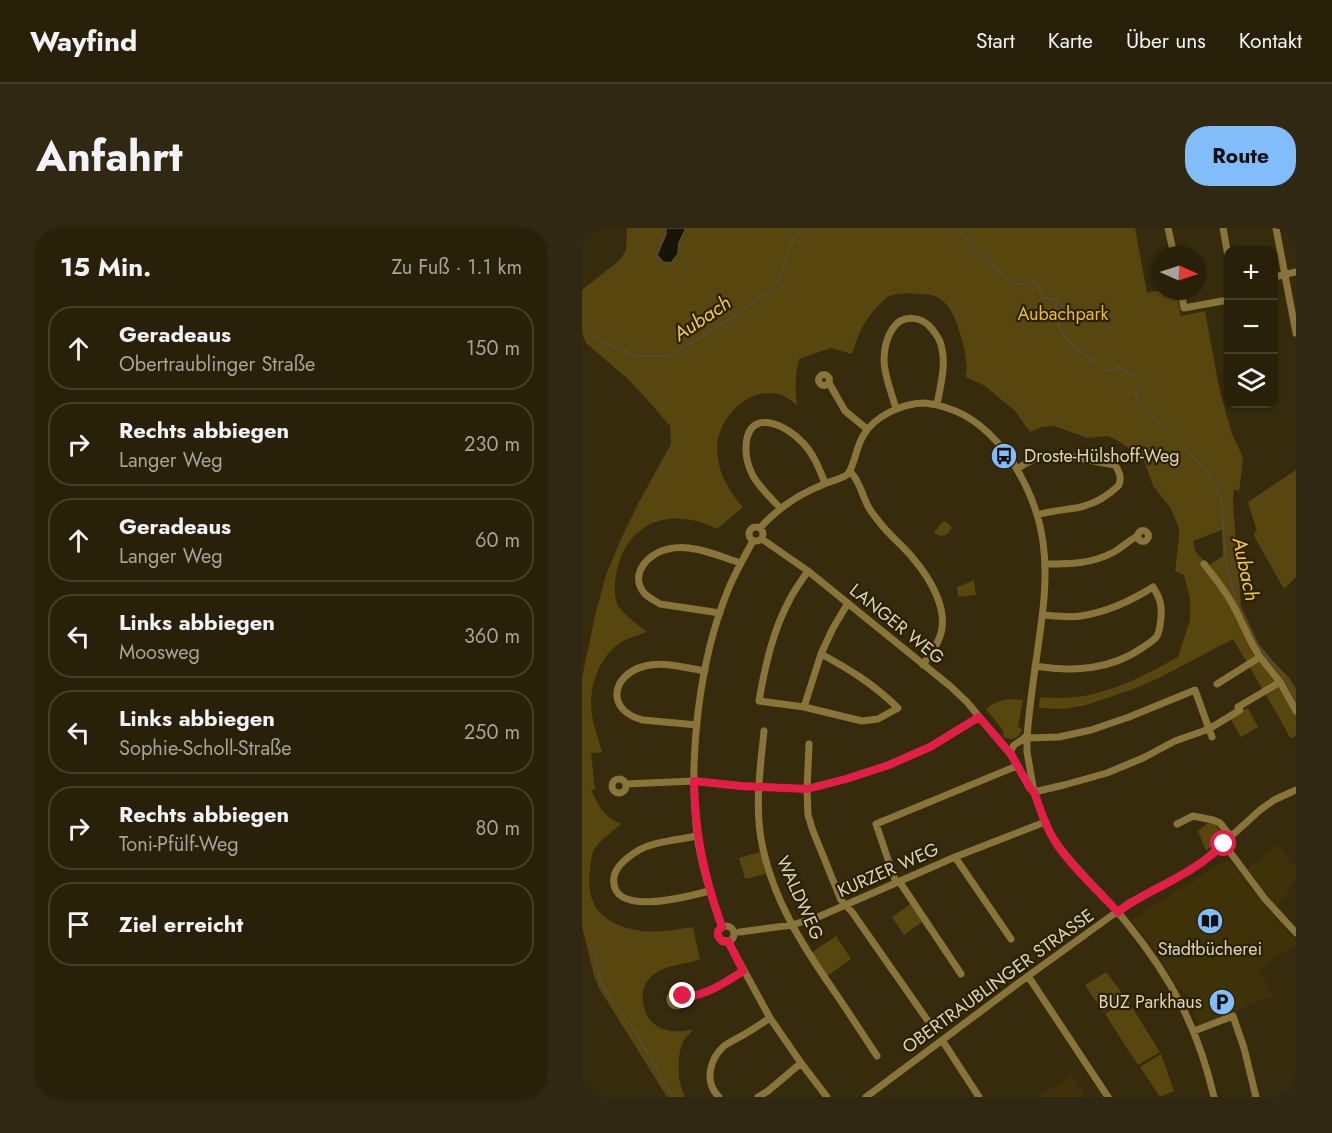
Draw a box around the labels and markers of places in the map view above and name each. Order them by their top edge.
bus stop icon: Droste-Hülshoff-Weg [989,441,1019,471]
place label: Droste-Hülshoff-Weg [1024,443,1180,469]
library icon: Stadtbücherei [1195,906,1225,936]
place label: Stadtbücherei [1158,936,1262,962]
parking icon: BUZ Parkhaus [1207,987,1237,1017]
place label: BUZ Parkhaus [1099,989,1202,1015]

